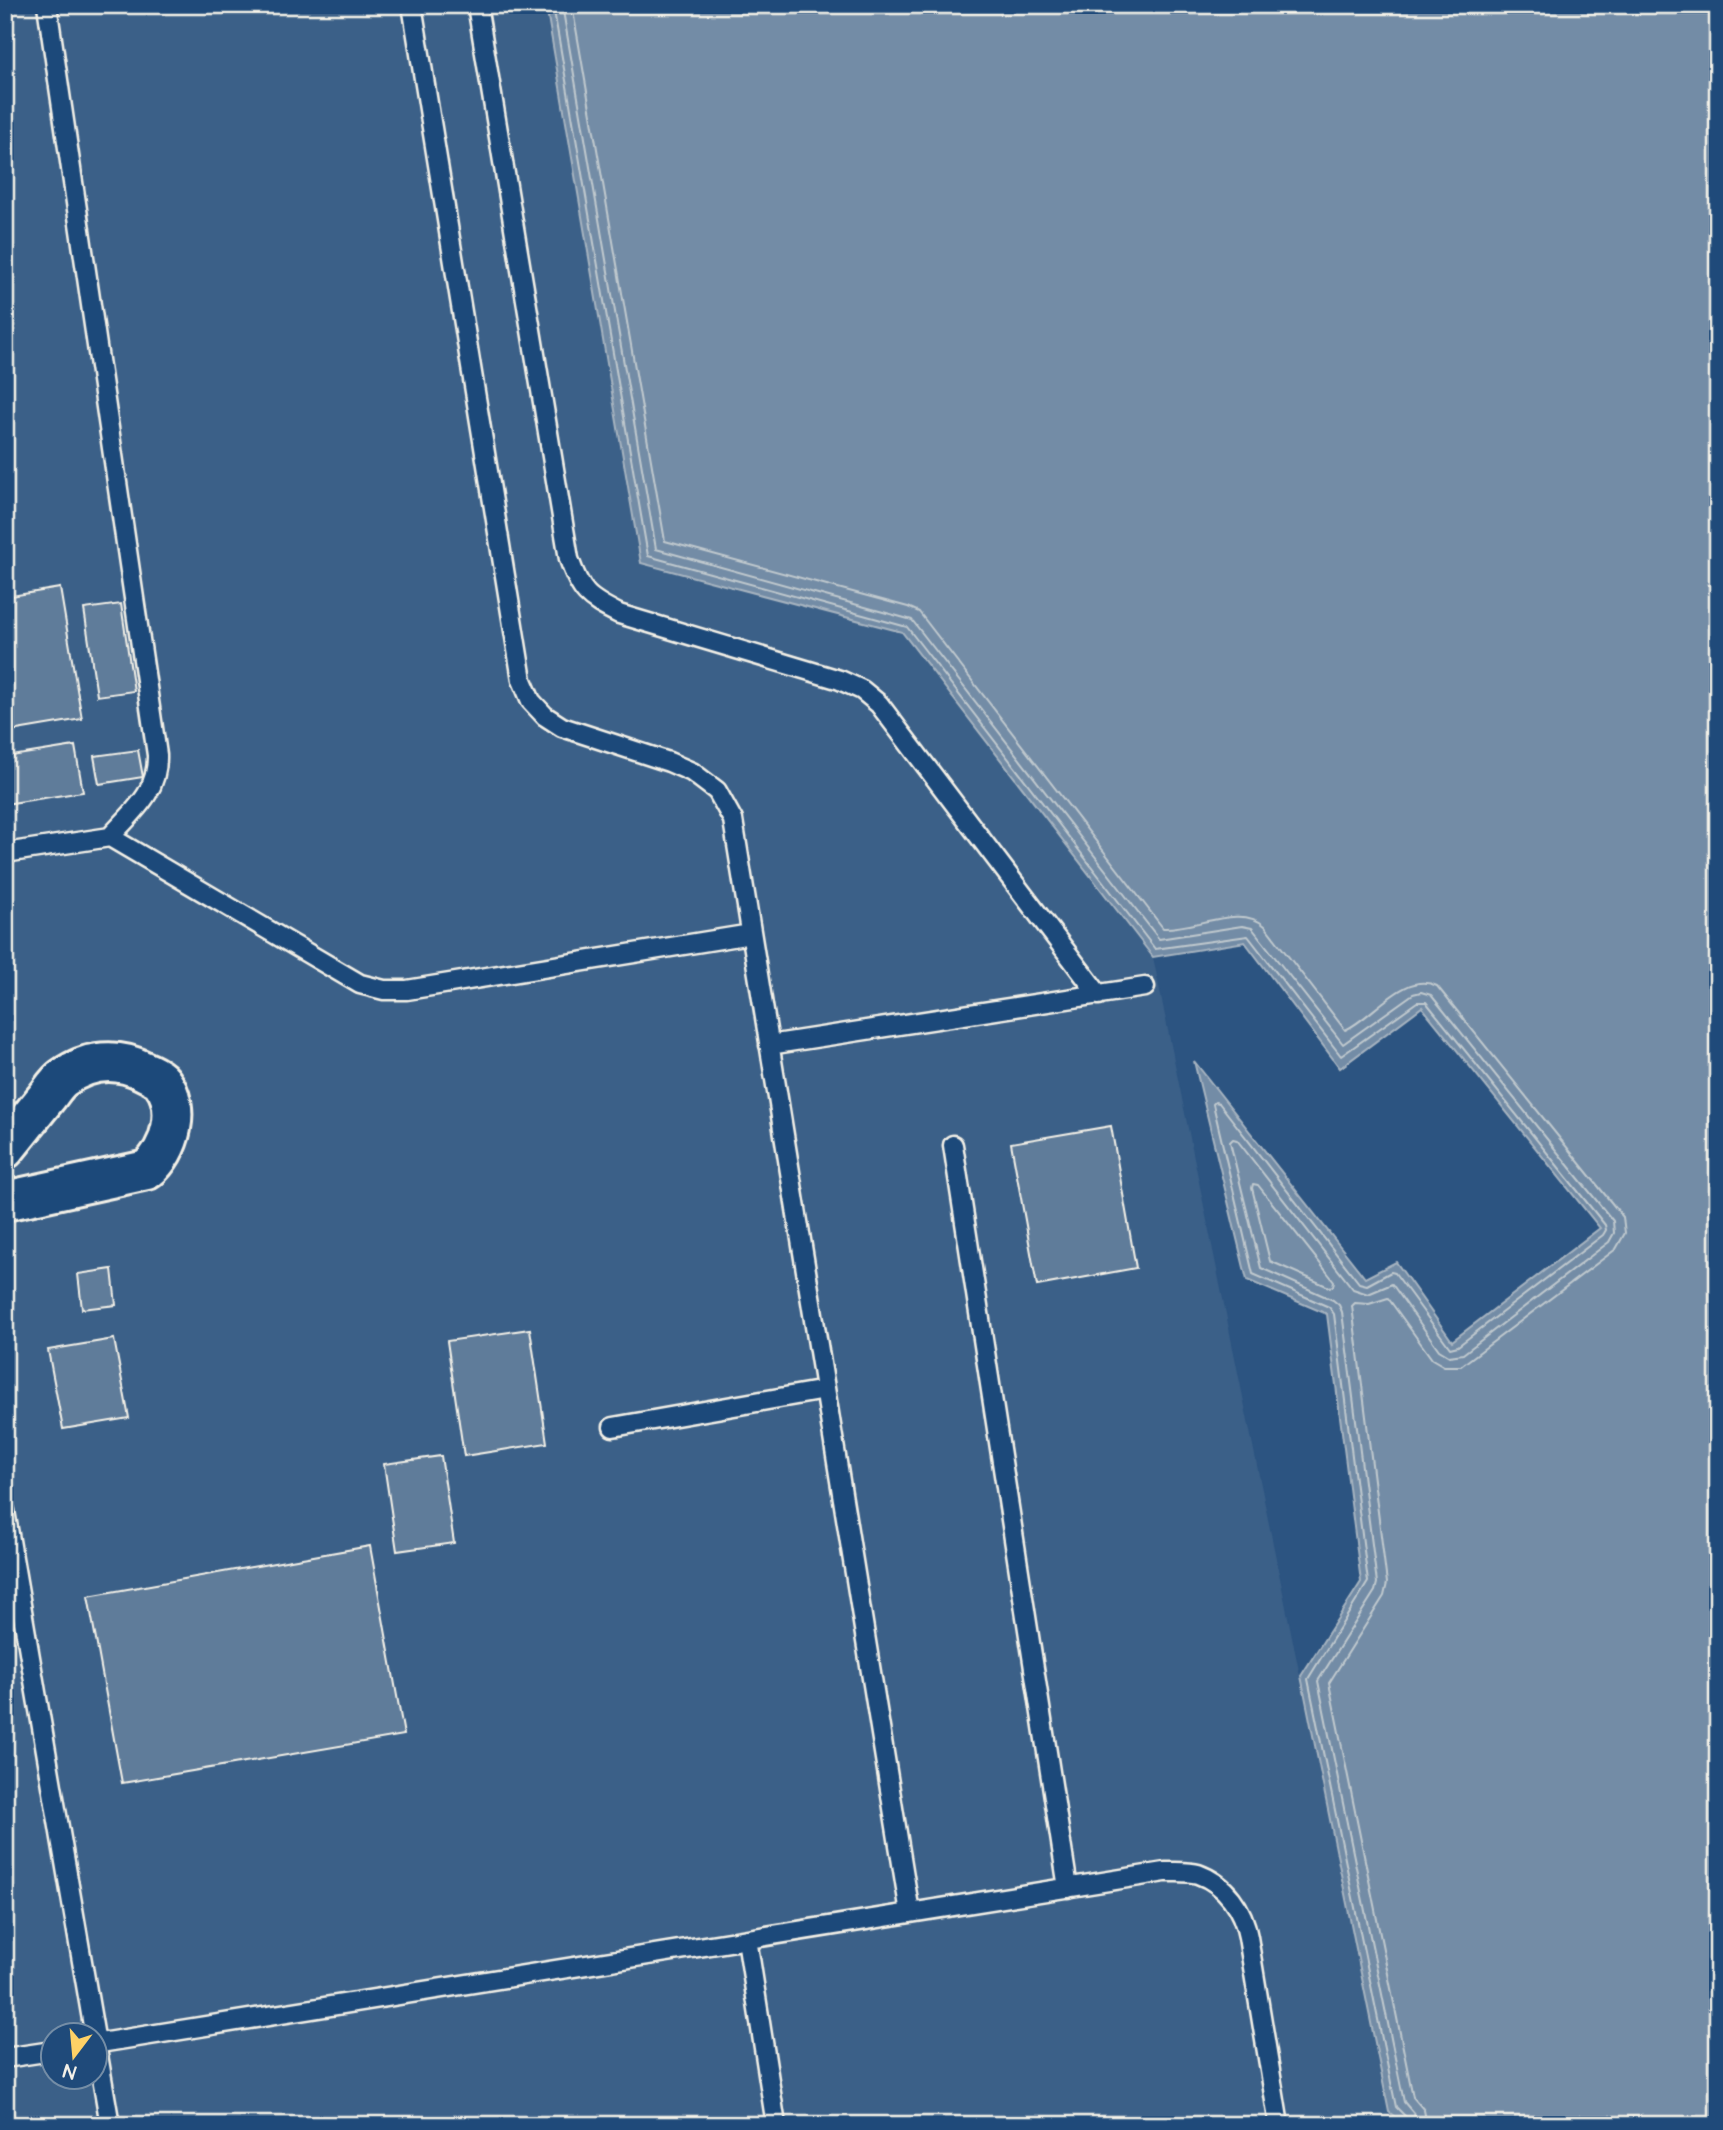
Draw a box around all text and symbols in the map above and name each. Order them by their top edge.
north arrow [38,2022,108,2092]
text: N [60,2056,79,2086]

